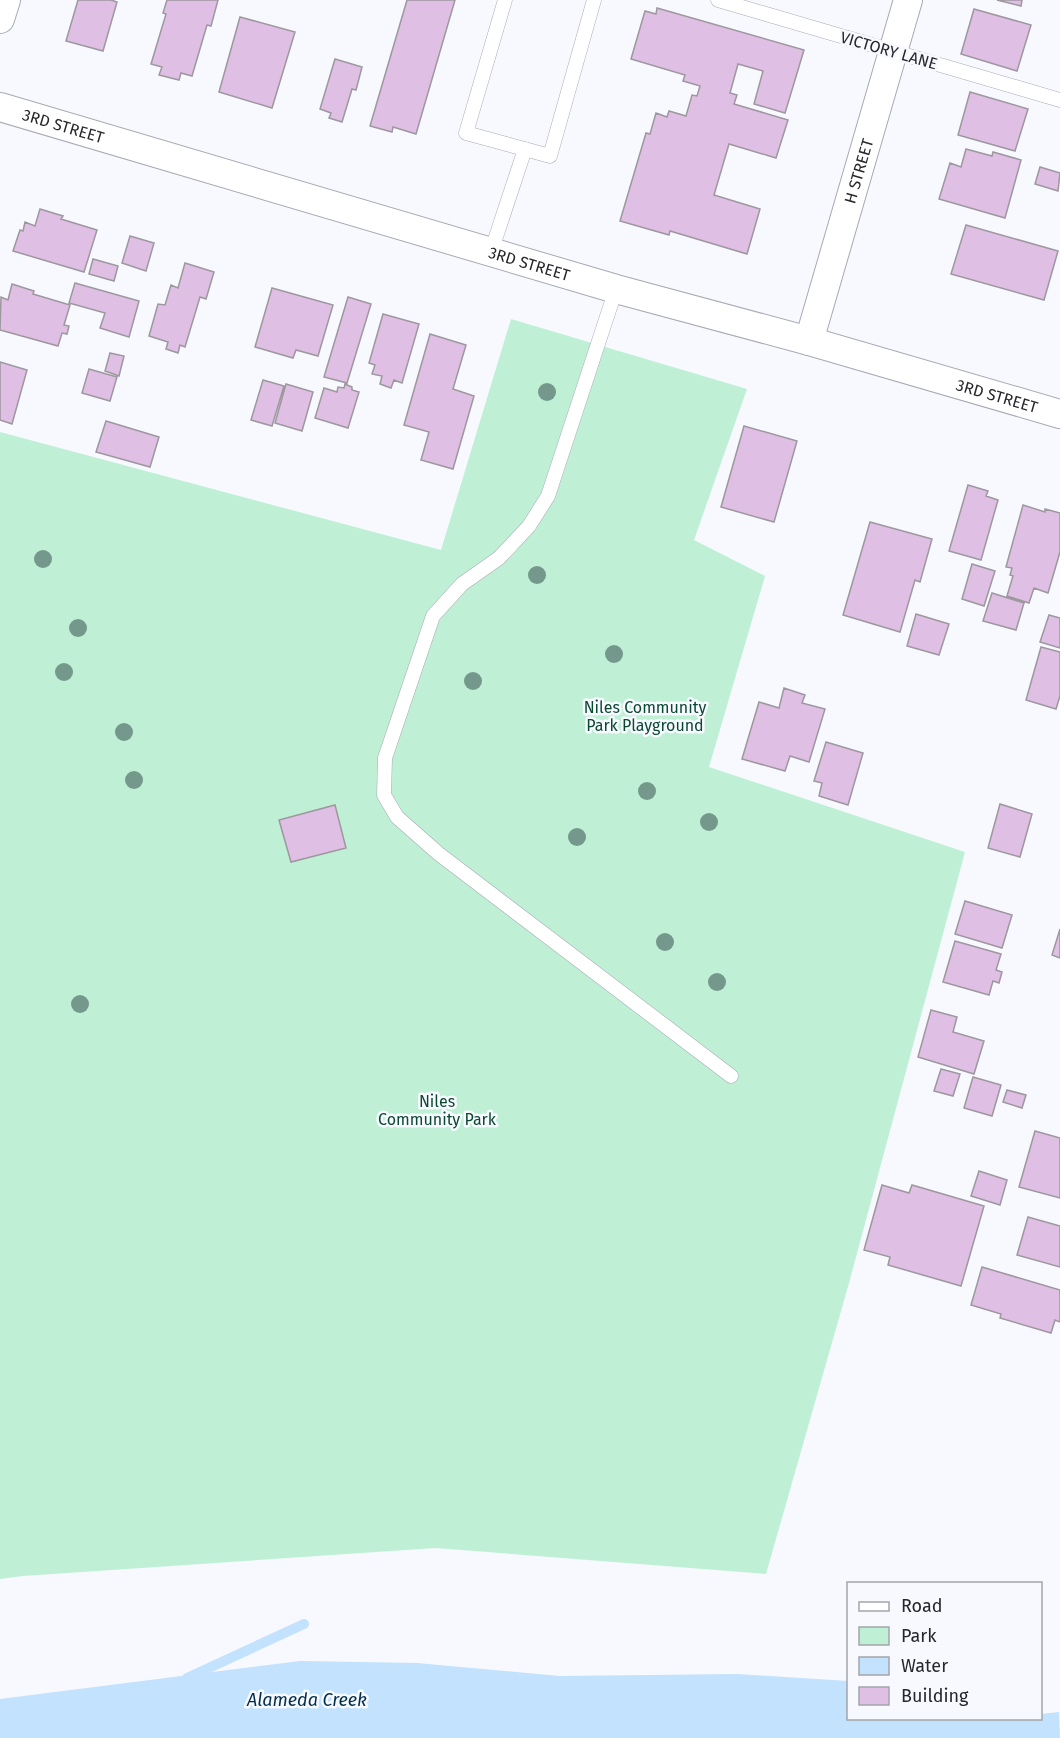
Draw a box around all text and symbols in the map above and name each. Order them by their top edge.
street label: VICTORY LANE [838,28,940,73]
street label: 3RD STREET [20,105,107,147]
street label: H STREET [840,136,877,206]
street label: 3RD STREET [486,243,573,285]
street label: 3RD STREET [954,375,1041,417]
park label: Niles Community Park Playground [584,698,706,735]
park label: Niles Community Park [378,1092,497,1129]
legend [847,1582,1042,1720]
text: Road [901,1595,943,1617]
text: Park [901,1625,937,1647]
text: Water [901,1655,948,1677]
text: Building [901,1685,969,1707]
water label: Alameda Creek [246,1689,367,1711]

